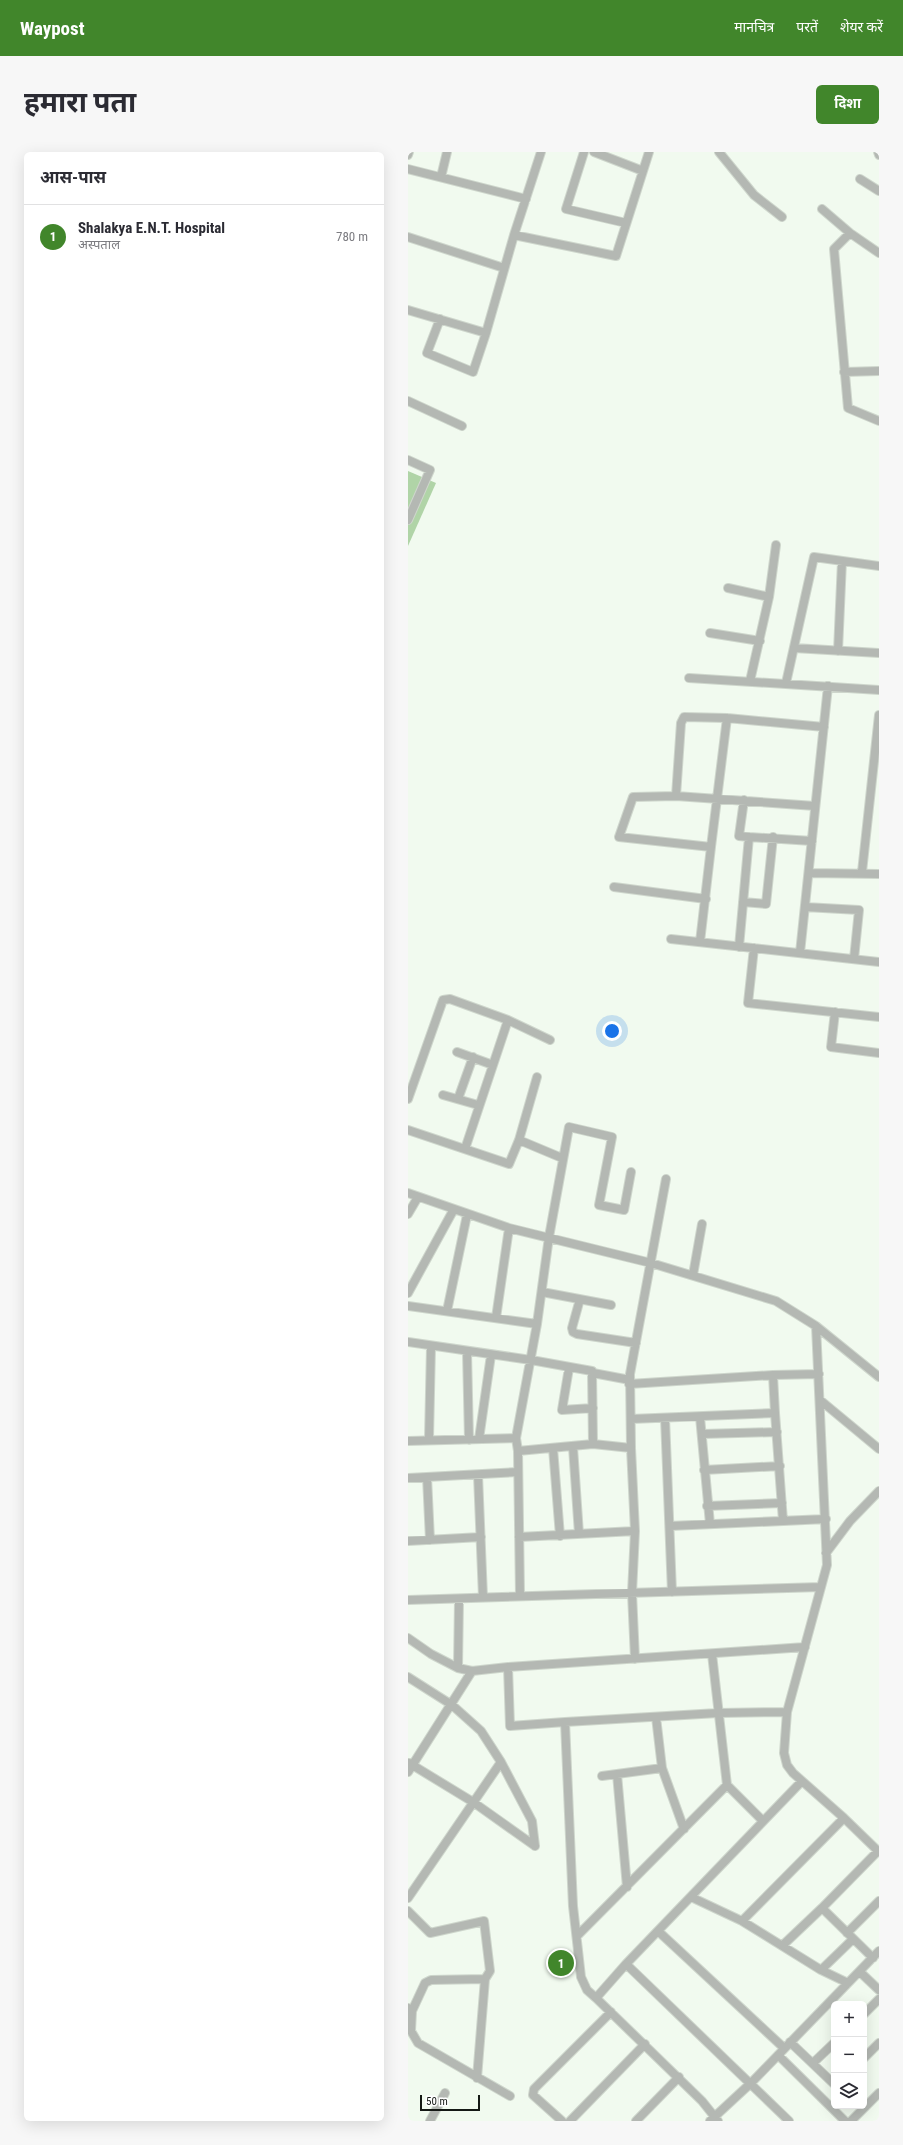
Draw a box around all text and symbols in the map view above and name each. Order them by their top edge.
text: Waypost [20,17,85,40]
text: मानचित्र [734,19,774,35]
text: परतें [796,19,818,35]
text: शेयर करें [840,19,883,35]
button: दिशा [816,85,879,124]
text: हमारा पता [24,86,136,119]
text: आस-पास [40,167,106,187]
text: Shalakya E.N.T. Hospital [78,219,225,237]
text: 1 [50,229,56,244]
text: 780 m [336,229,368,244]
text: अस्पताल [78,237,120,252]
your location [602,1021,622,1041]
pin: 1 [548,1948,574,1978]
map controls [831,2001,867,2109]
button: + [831,2001,867,2037]
button: − [831,2037,867,2073]
button: layers [831,2073,867,2109]
scale bar [420,2093,480,2112]
text: 50 m [426,2095,448,2108]

